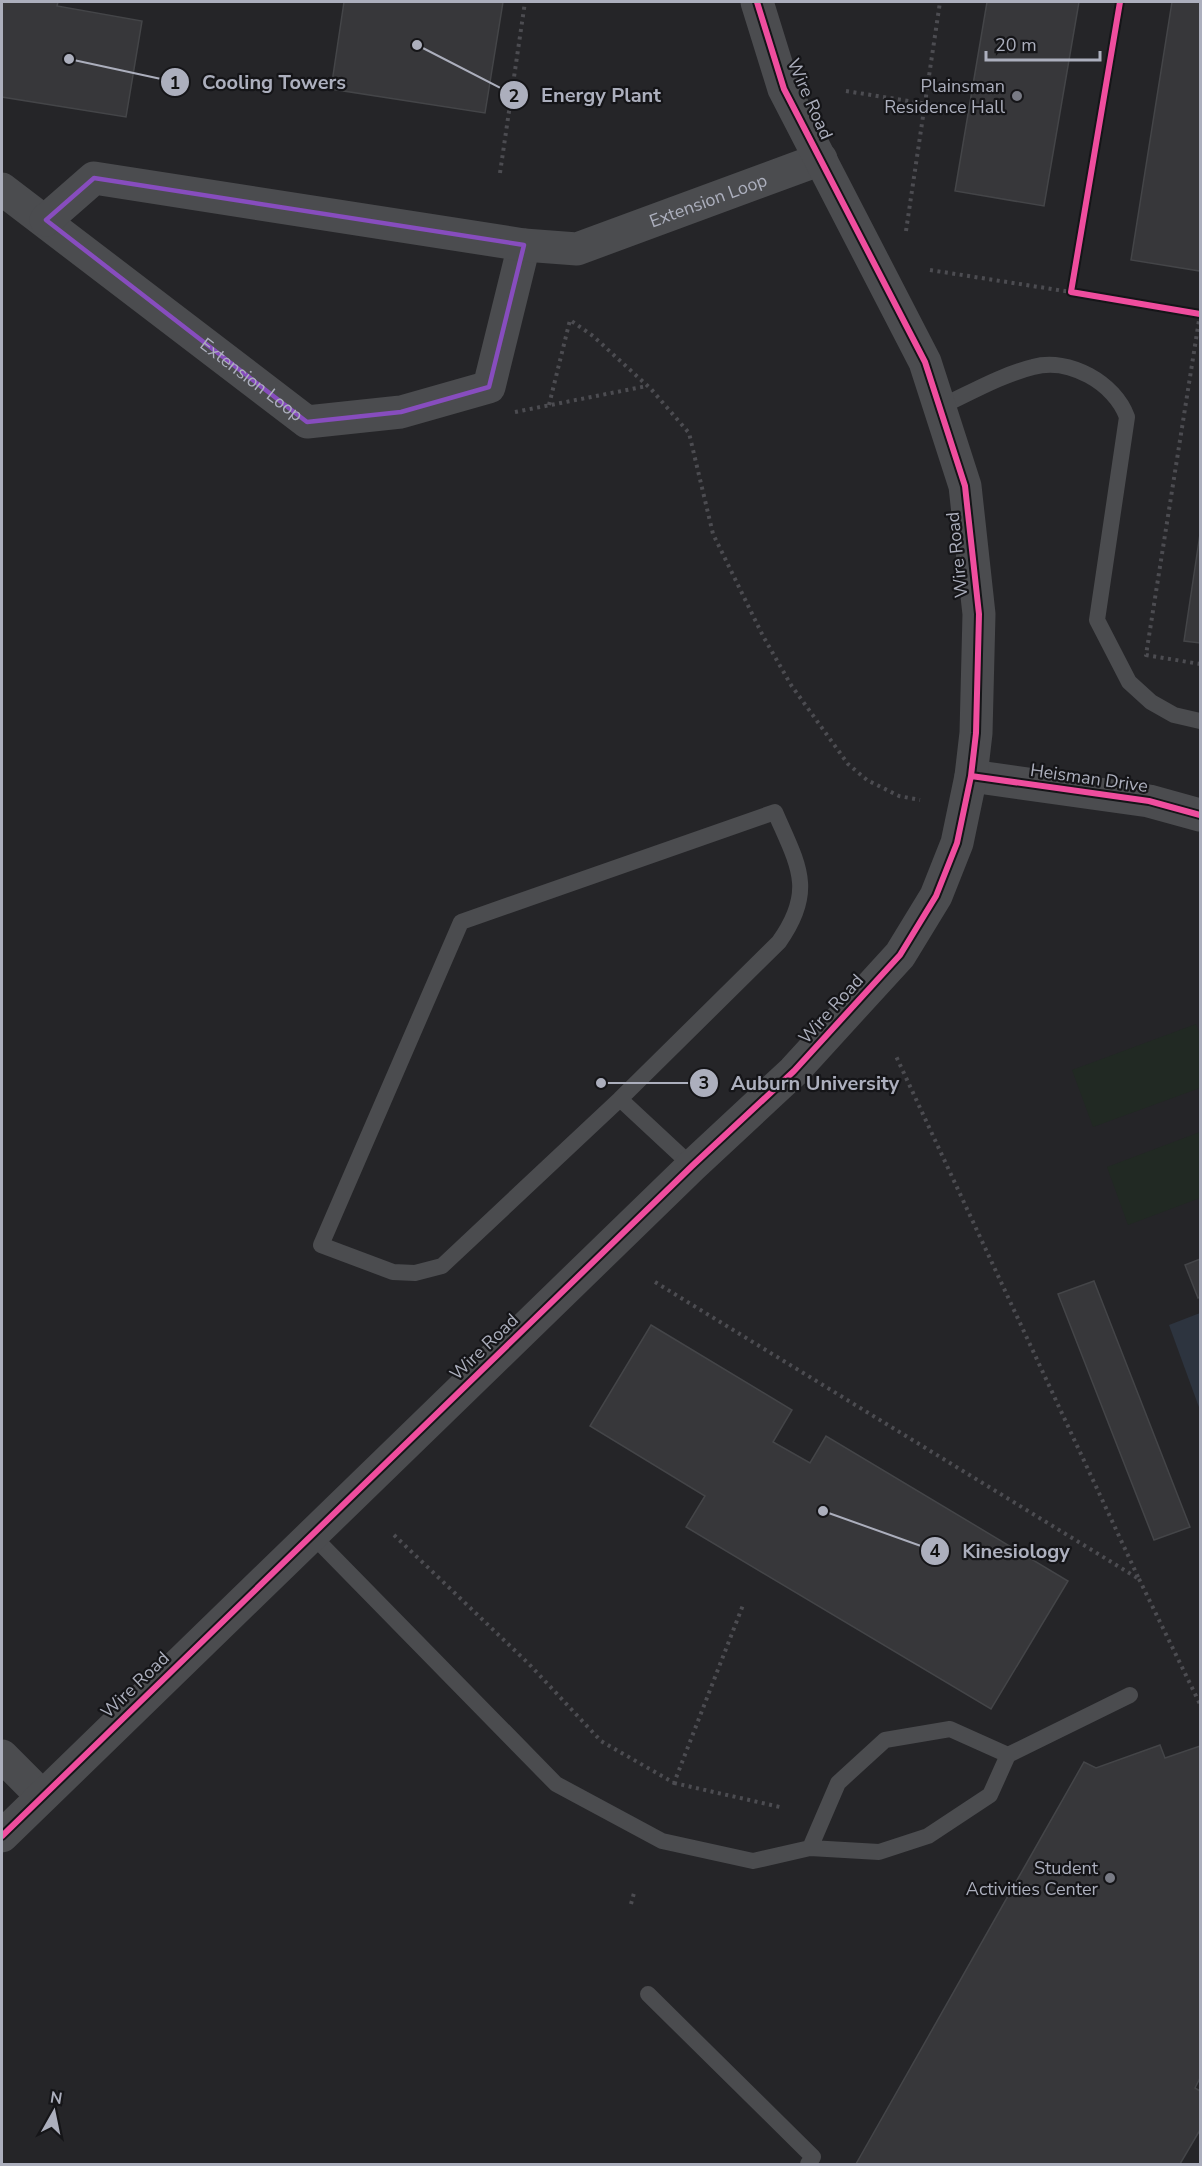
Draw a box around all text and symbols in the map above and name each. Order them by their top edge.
scale bar [986,24,1100,62]
text: 20 m [995,33,1037,57]
street label: Wire Road [781,55,839,143]
callout: Cooling Towers [160,63,358,101]
text: Cooling Towers [202,69,346,96]
text: 1 [170,71,180,95]
place label: Plainsman Residence Hall [884,74,1006,119]
callout: Energy Plant [499,76,673,114]
text: Energy Plant [541,82,661,109]
text: 2 [509,84,519,108]
marker: Plainsman Residence Hall [1010,89,1024,103]
street label: Extension Loop [646,168,771,233]
street label: Extension Loop [195,332,308,427]
street label: Wire Road [941,511,973,599]
street label: Heisman Drive [1029,758,1149,798]
street label: Wire Road [793,969,869,1049]
callout: Auburn University [689,1064,911,1102]
text: Auburn University [731,1070,900,1097]
text: 3 [699,1071,709,1095]
street label: Wire Road [445,1308,523,1386]
callout: Kinesiology [920,1532,1082,1570]
text: Kinesiology [962,1538,1070,1565]
text: 4 [930,1539,941,1563]
street label: Wire Road [96,1646,174,1724]
place label: Student Activities Center [966,1856,1099,1901]
marker: Student Activities Center [1103,1871,1117,1885]
north arrow [24,2082,84,2142]
text: N [49,2086,64,2110]

